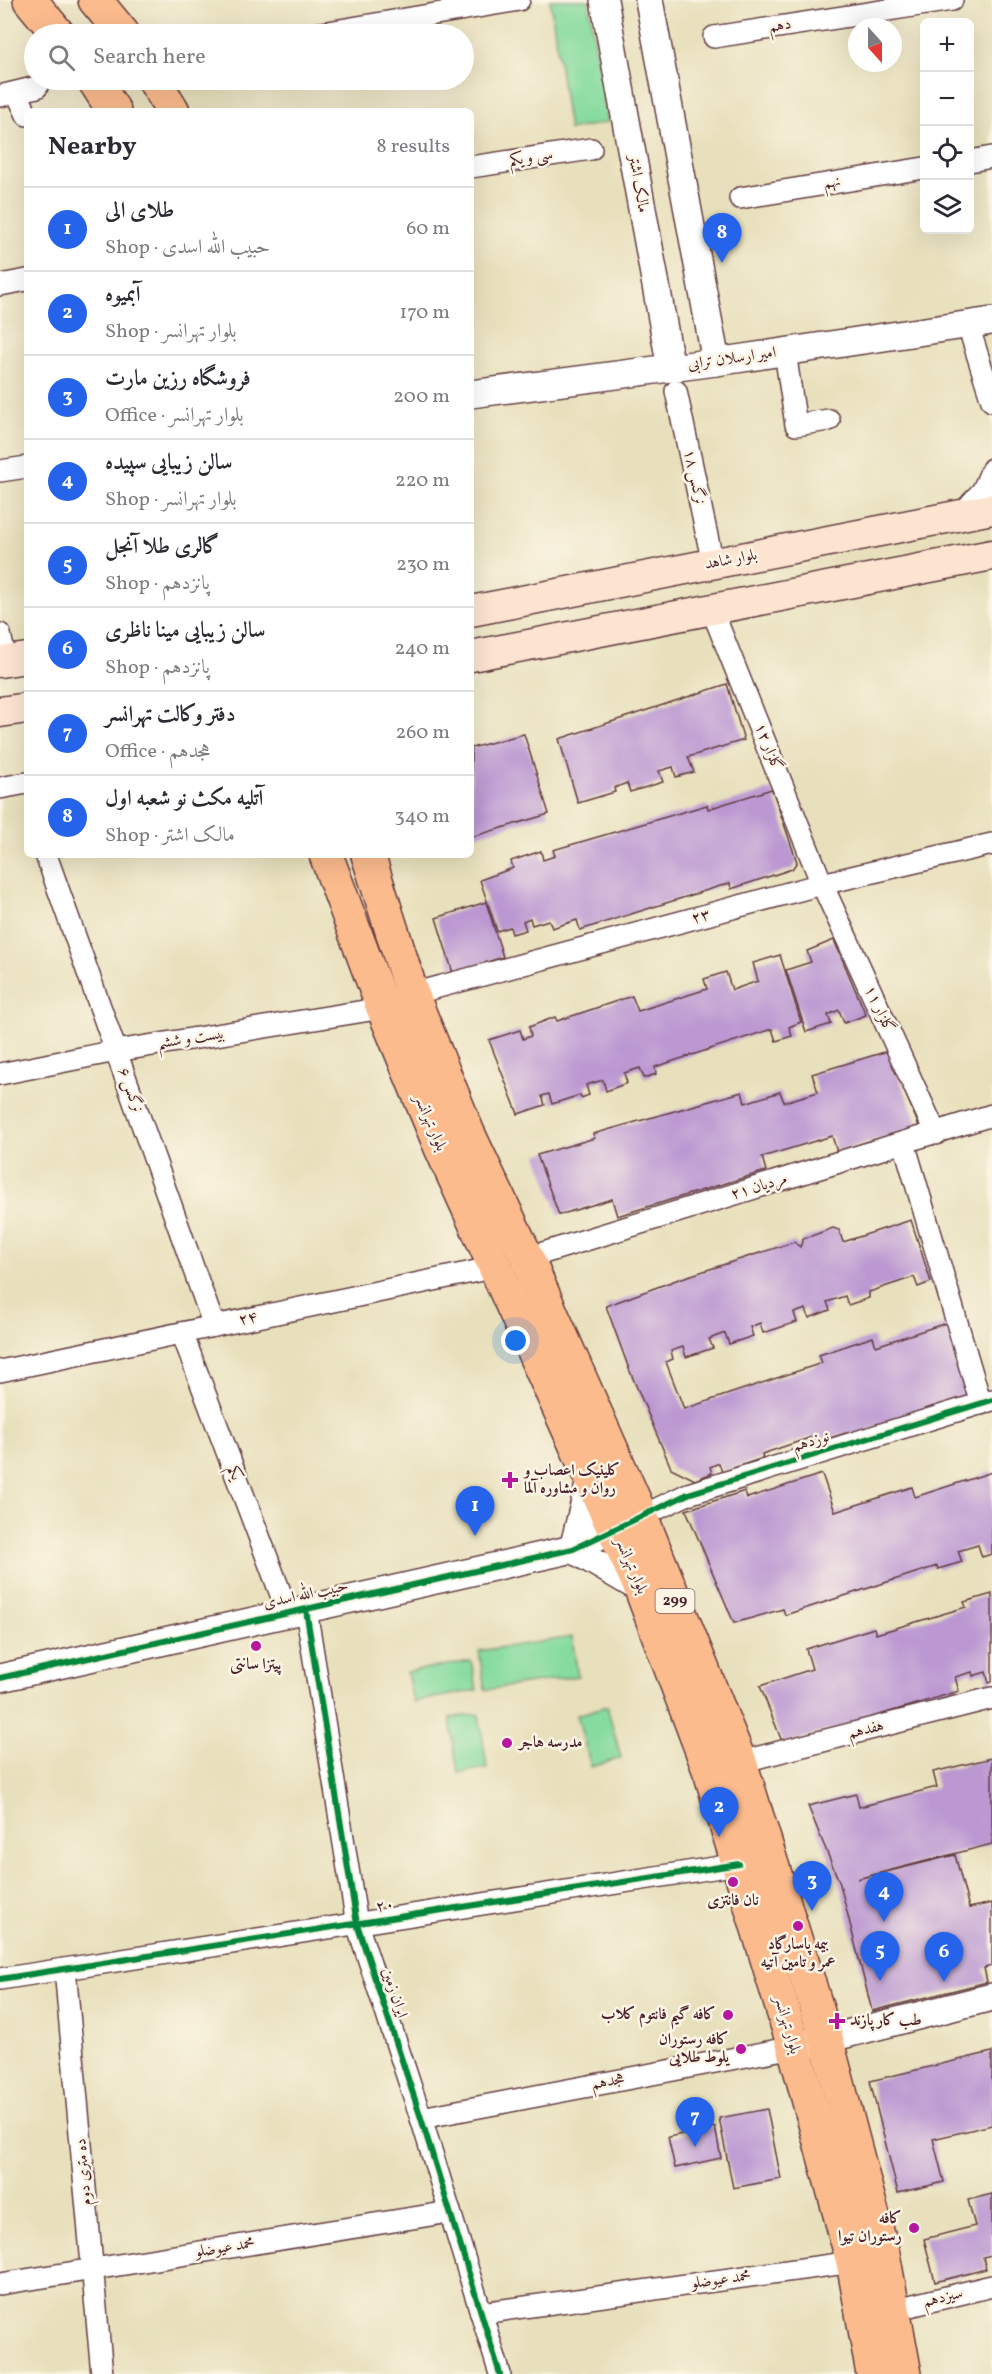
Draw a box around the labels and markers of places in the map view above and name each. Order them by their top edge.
pin: 8 [702,214,742,263]
place label: کلینیک اعصاب و روان و مشاوره آلما [522,1460,620,1500]
marker: کلینیک اعصاب و روان و مشاوره آلما [501,1471,519,1489]
pin: 1 [456,1486,494,1536]
marker: پیتزا سانتی [249,1639,263,1653]
place label: پیتزا سانتی [230,1654,282,1676]
place label: مدرسه هاجر [517,1732,582,1754]
marker: مدرسه هاجر [500,1736,514,1750]
pin: 2 [700,1788,738,1837]
pin: 3 [792,1862,832,1911]
pin: 4 [864,1872,904,1922]
marker: نان فانتزی [726,1875,740,1889]
place label: نان فانتزی [707,1890,759,1912]
marker: بیمه پاسارگاد عمر و تامین آتیه [791,1919,805,1933]
pin: 5 [860,1932,900,1981]
pin: 6 [924,1932,964,1982]
place label: بیمه پاسارگاد عمر و تامین آتیه [760,1934,836,1974]
place label: کافه گیم فانتوم کلاب [601,2004,716,2030]
marker: کافه گیم فانتوم کلاب [721,2008,735,2022]
place label: طب کار پازند [850,2010,922,2032]
marker: طب کار پازند [828,2012,846,2030]
place label: کافه رستوران يلوط طلایی [659,2029,730,2069]
marker: کافه رستوران يلوط طلایی [734,2042,748,2056]
pin: 7 [676,2098,714,2147]
place label: کافه رستوران تیوا [838,2208,903,2248]
marker: کافه رستوران تیوا [907,2221,921,2235]

